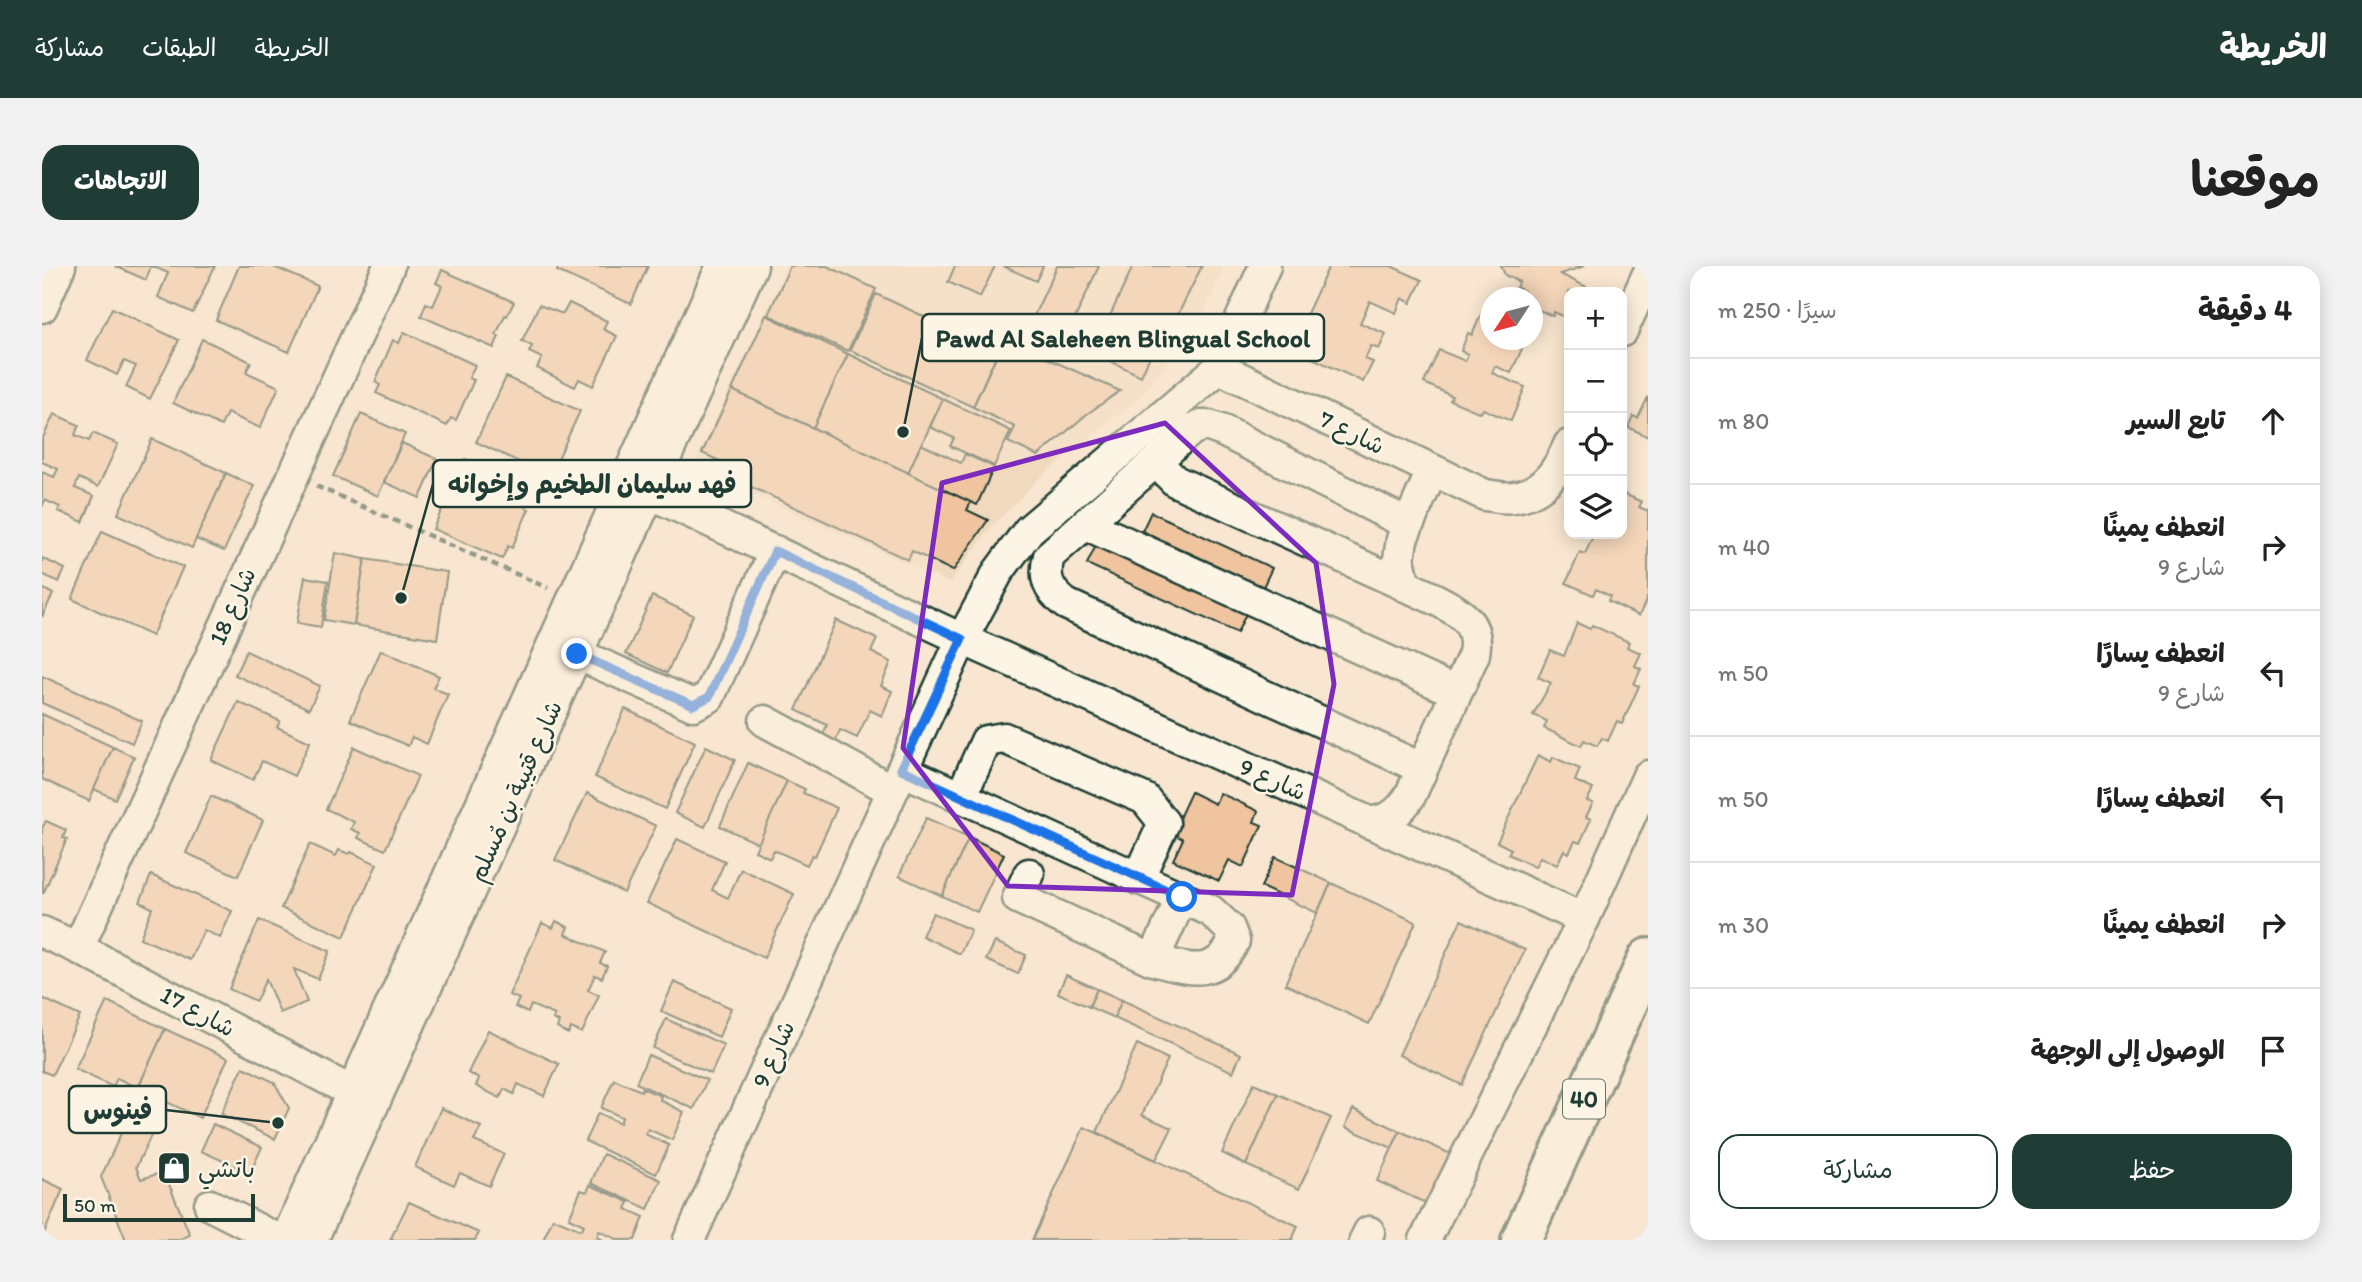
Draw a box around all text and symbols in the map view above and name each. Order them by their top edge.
text: الخريطة [2220,27,2327,66]
text: مشاركة [35,33,104,62]
text: الطبقات [142,33,217,62]
text: الخريطة [255,33,329,62]
button: الاتجاهات [42,145,199,220]
text: موقعنا [2190,149,2320,208]
north arrow [1480,287,1543,350]
map controls [1564,287,1627,539]
button: + [1564,287,1627,350]
text: 4 دقيقة [2198,291,2292,328]
text: سيرًا · 250 m [1718,296,1837,324]
callout: Pawd Al Saleheen Blingual School [922,314,1324,361]
text: Pawd Al Saleheen Blingual School [936,322,1311,354]
button: − [1564,350,1627,413]
icon: ahead [2254,402,2292,440]
street label: شارع 7 [1313,404,1389,463]
text: تابع السير [2127,404,2225,436]
text: 80 m [1718,407,1769,435]
button: locate [1564,413,1627,476]
callout: فهد سليمان الطخيم وإخوانه [433,460,751,507]
text: فهد سليمان الطخيم وإخوانه [447,468,737,504]
button: layers [1564,476,1627,539]
text: انعطف يمينًا [2103,511,2225,543]
icon: right [2254,528,2292,566]
text: 40 m [1718,533,1771,561]
text: شارع 9 [2158,553,2225,581]
street label: شارع 18 [202,563,265,650]
text: انعطف يسارًا [2096,637,2225,669]
route end [561,638,592,669]
icon: left [2254,654,2292,692]
text: 50 m [1718,659,1769,687]
text: شارع 9 [2158,679,2225,707]
street label: شارع قتيبة بن مُسلم [462,696,572,888]
street label: شارع 9 [1234,752,1311,809]
icon: left [2254,780,2292,818]
text: انعطف يسارًا [2096,782,2225,814]
text: 50 m [1718,785,1769,813]
route start [1166,881,1197,912]
icon: right [2254,906,2292,944]
text: انعطف يمينًا [2103,908,2225,940]
text: 30 m [1718,911,1769,939]
street label: شارع 17 [154,979,240,1045]
street label: شارع 9 [746,1016,803,1093]
icon: arrive [2254,1032,2292,1070]
text: الوصول إلى الوجهة [2031,1034,2225,1066]
road number: 40 [1563,1080,1605,1118]
callout: فينوس [69,1086,166,1133]
text: فينوس [84,1094,152,1127]
button: مشاركة [1718,1134,1998,1209]
button: حفظ [2012,1134,2292,1209]
shop icon: باتشي [155,1149,193,1187]
place label: باتشي [198,1154,255,1190]
scale bar [63,1191,256,1223]
text: 50 m [74,1194,116,1217]

